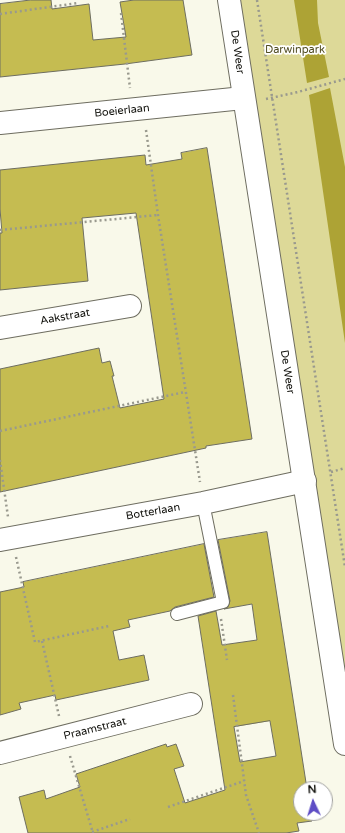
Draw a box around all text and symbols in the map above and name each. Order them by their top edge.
street label: De Weer [227,29,247,75]
park label: Darwinpark [265,43,325,57]
street label: Boeierlaan [94,102,150,120]
street label: Aakstraat [39,306,91,328]
street label: De Weer [277,349,297,395]
street label: Botterlaan [125,501,181,523]
street label: Praamstraat [62,715,128,743]
north arrow [293,781,333,821]
text: N [307,783,317,796]

